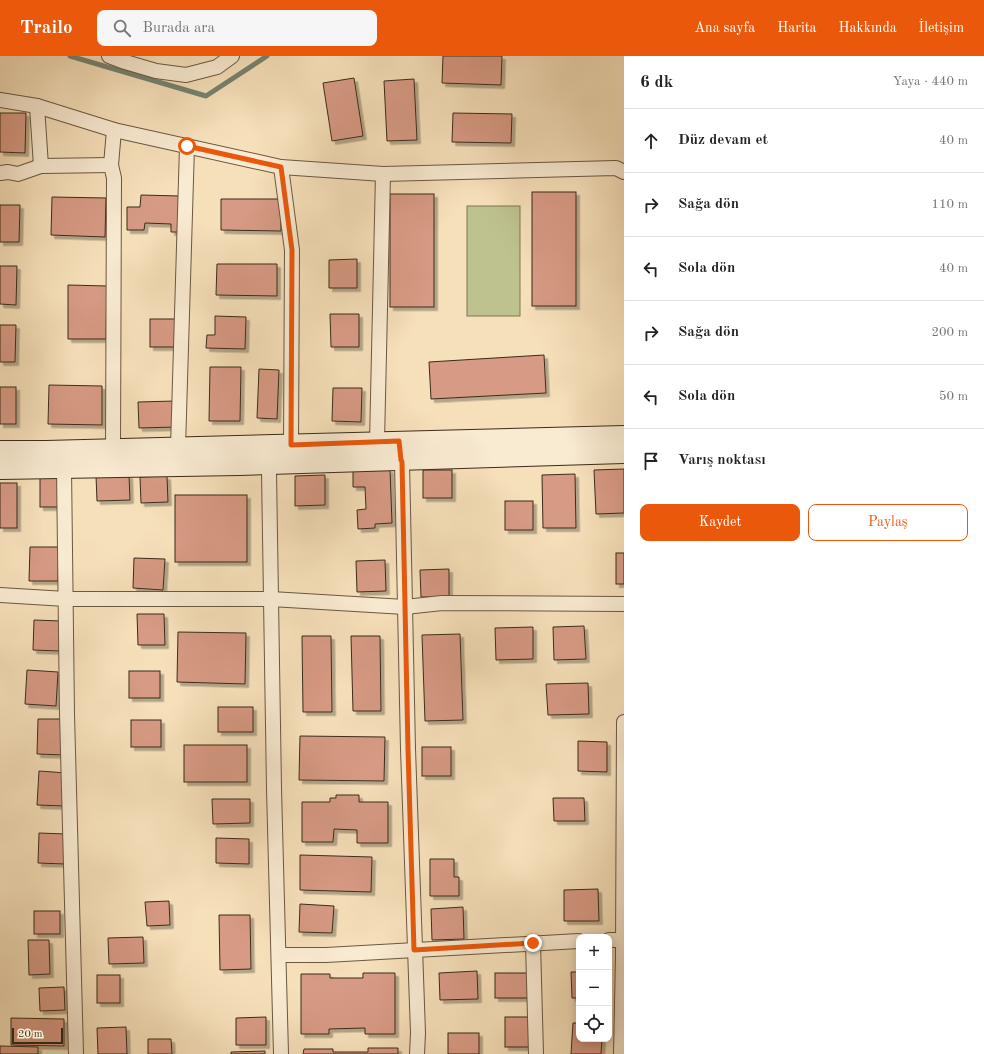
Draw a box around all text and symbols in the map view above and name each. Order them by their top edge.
search box [97,10,377,46]
icon: search [111,17,133,39]
text: Trailo [20,19,73,38]
text: Burada ara [143,21,215,36]
text: Ana sayfa [694,21,755,35]
text: Harita [777,21,817,35]
text: Hakkında [839,21,897,35]
text: İletişim [919,21,964,35]
text: 6 dk [640,74,673,91]
text: Yaya · 440 m [893,75,968,88]
icon: ahead [640,130,662,152]
text: Düz devam et [678,133,768,148]
text: 40 m [939,134,968,147]
route start [178,137,196,155]
icon: right [640,194,662,216]
text: Sağa dön [678,197,739,212]
text: 110 m [931,198,968,211]
icon: left [640,258,662,280]
text: Sola dön [678,261,735,276]
text: 40 m [939,262,968,275]
icon: right [640,322,662,344]
text: Sağa dön [678,325,739,340]
text: 200 m [931,326,968,339]
icon: left [640,386,662,408]
text: Sola dön [678,389,735,404]
text: 50 m [939,390,968,403]
icon: arrive [640,450,662,472]
text: Varış noktası [678,453,766,468]
button: Kaydet [640,504,800,541]
button: Paylaş [808,504,968,541]
route end [524,934,542,952]
map controls [576,934,612,1042]
button: + [576,934,612,970]
button: − [576,970,612,1006]
button: locate [576,1006,612,1042]
scale bar [12,1026,63,1045]
text: 20 m [18,1029,43,1040]

